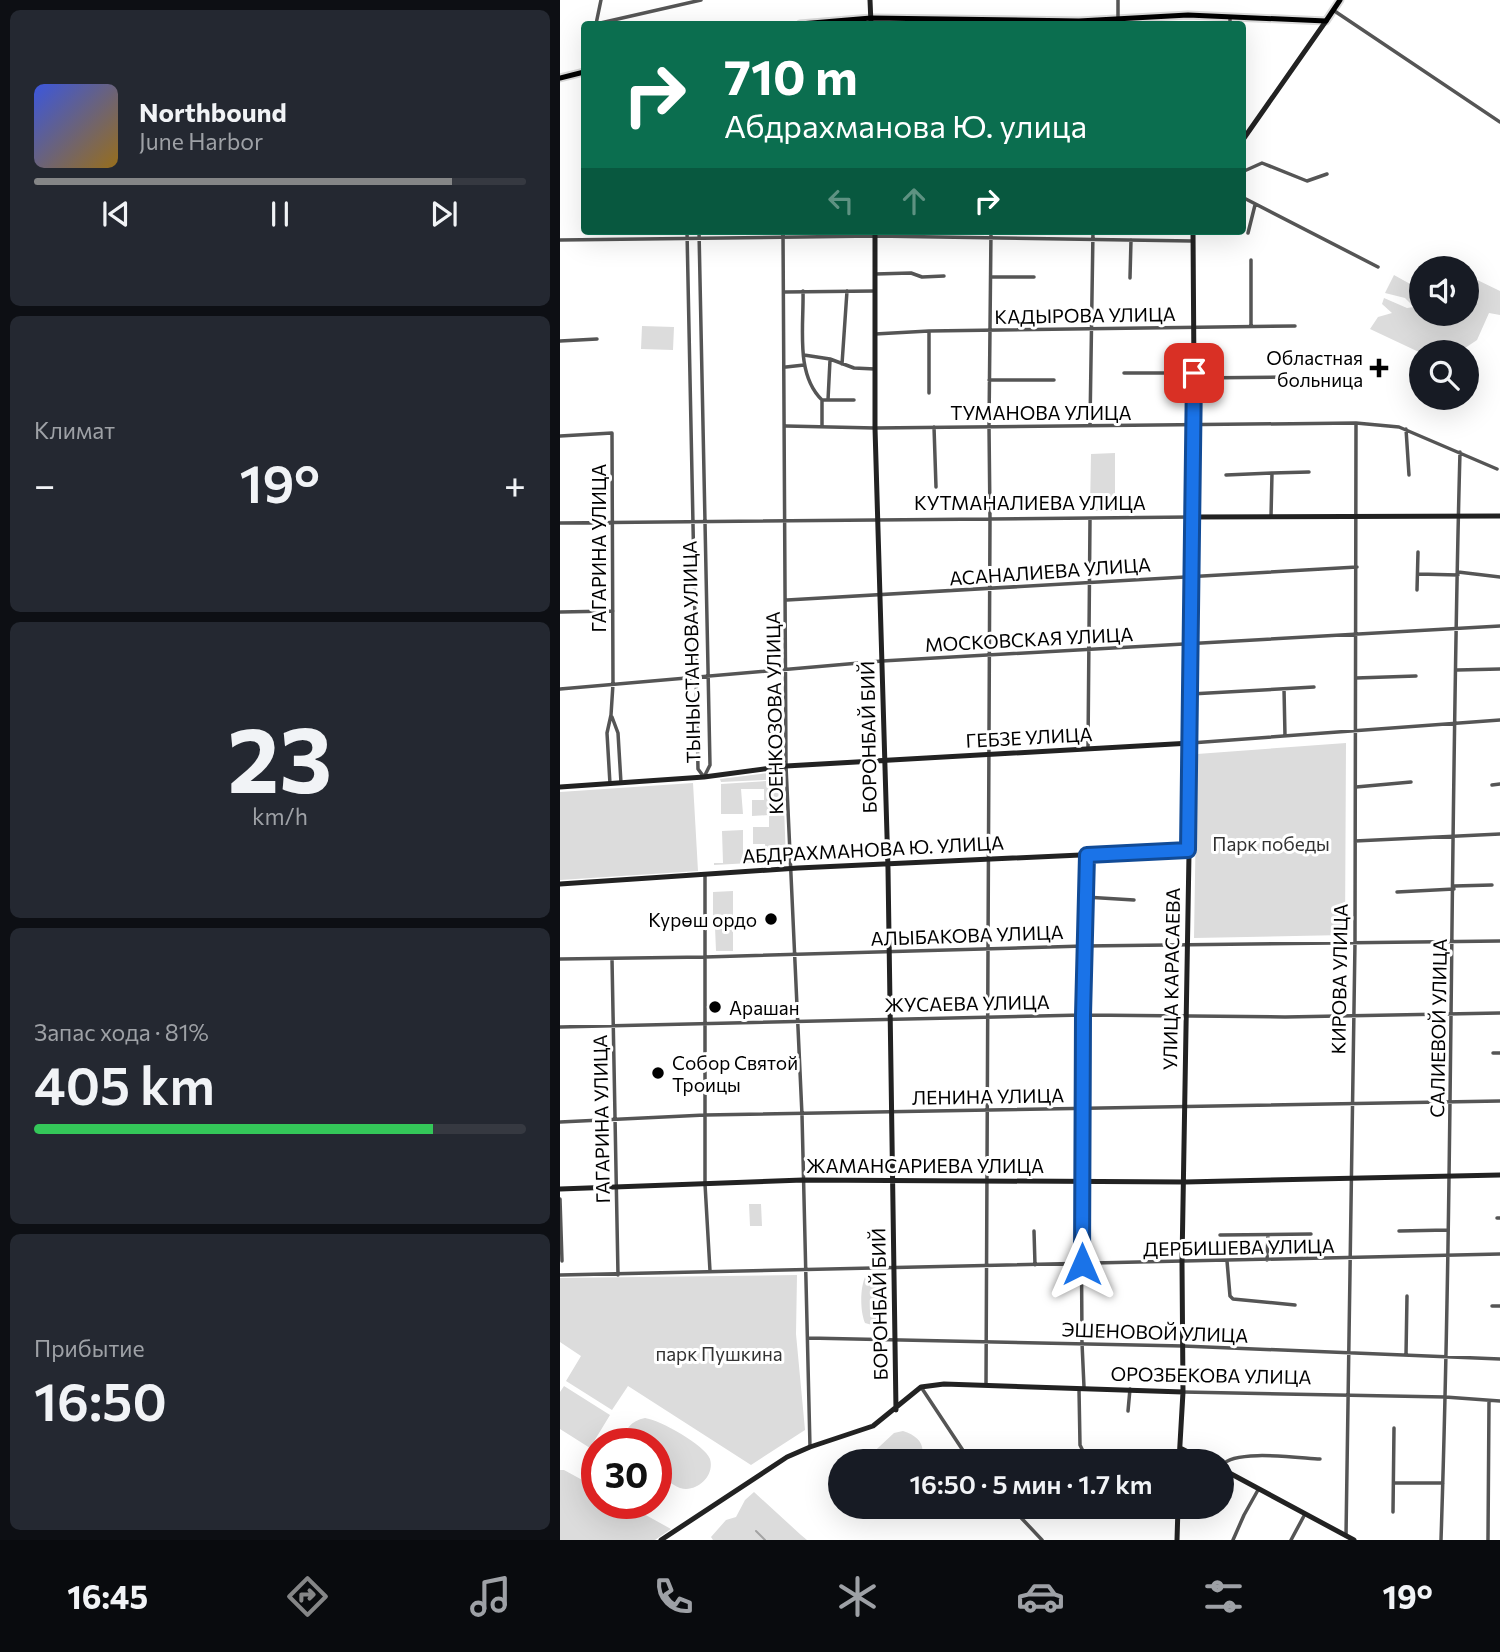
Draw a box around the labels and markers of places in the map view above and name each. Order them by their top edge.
pin [1164,343,1224,403]
place label: Областная больница [1266,346,1363,391]
marker: Областная больница [1369,358,1389,378]
place label: Курөш ордо [648,908,757,931]
marker: Курөш ордо [763,911,779,927]
place label: Арашан [729,996,800,1019]
marker: Арашан [707,999,723,1015]
place label: Собор Святой Троицы [672,1051,798,1096]
marker: Собор Святой Троицы [650,1065,666,1081]

